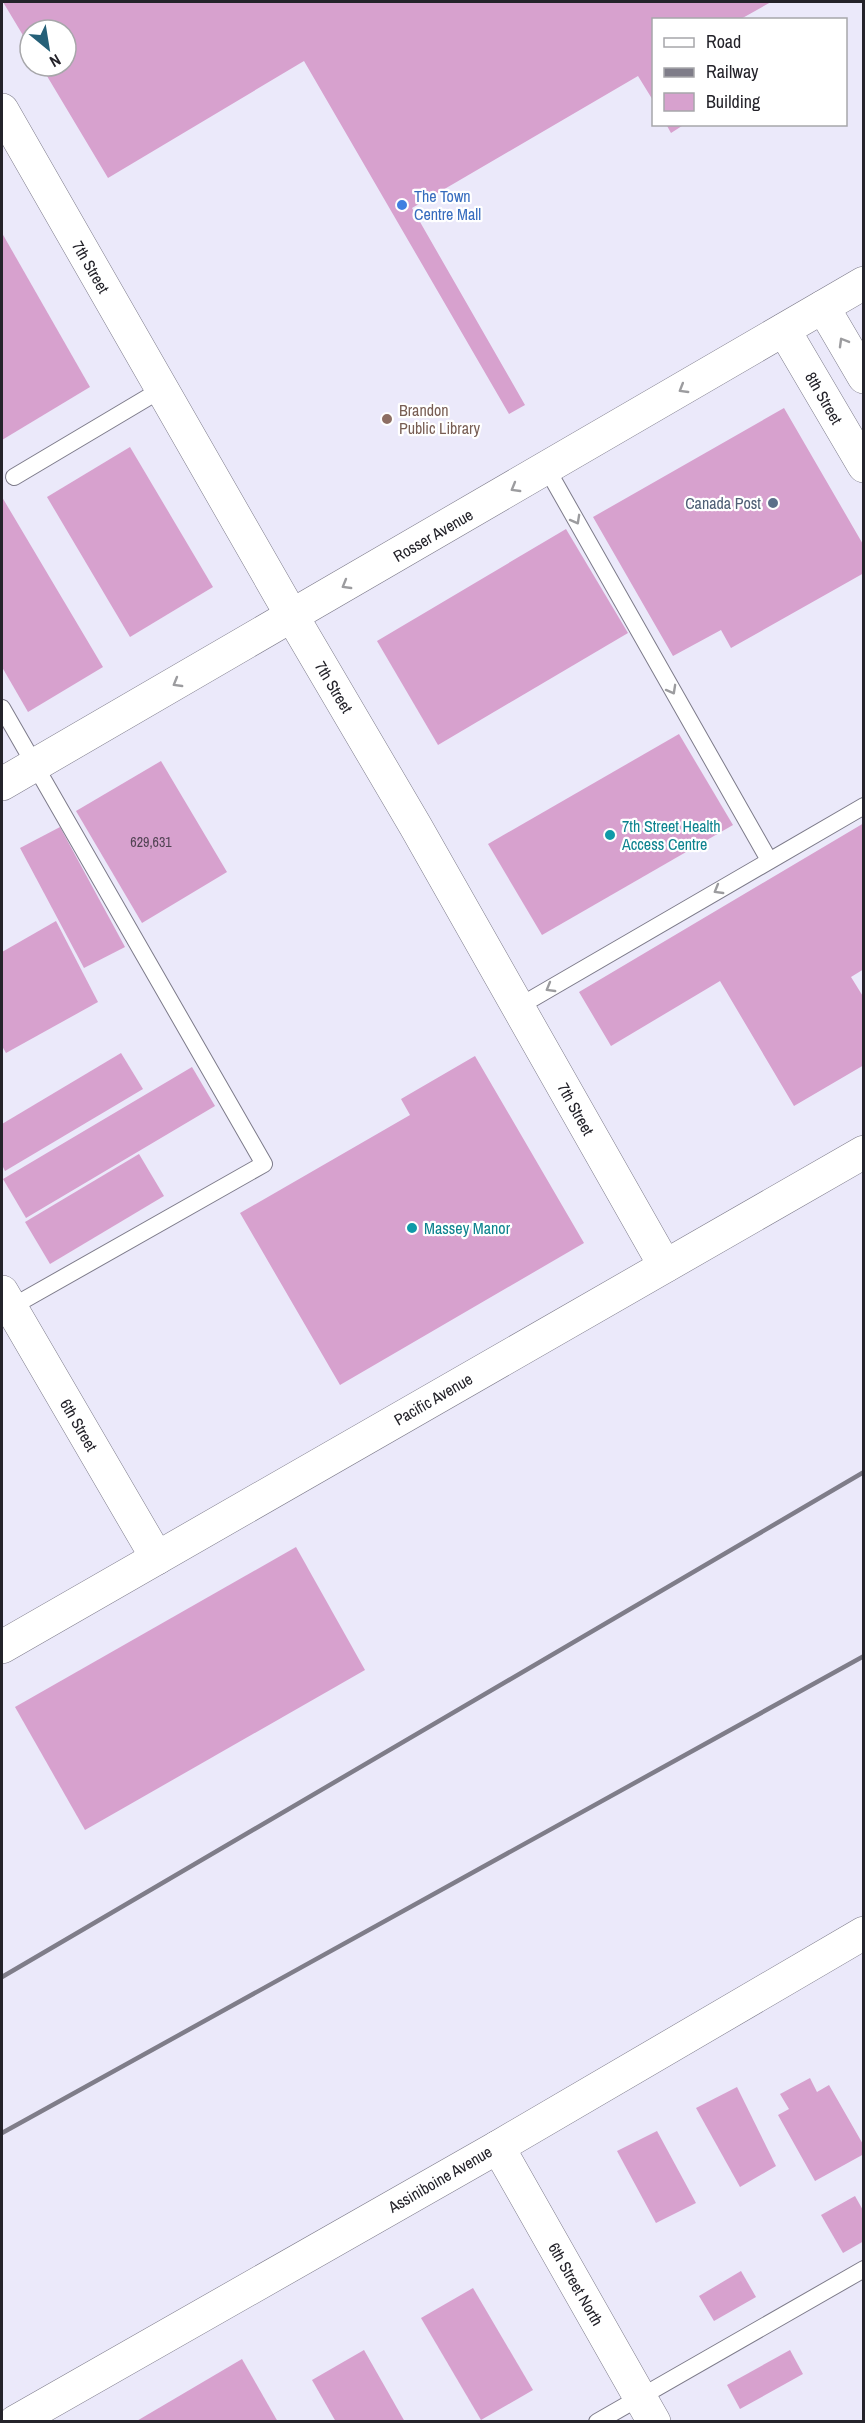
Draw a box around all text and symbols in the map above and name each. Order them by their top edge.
north arrow [18,18,78,78]
legend [652,18,847,126]
text: Road [706,29,741,54]
text: N [46,49,65,73]
text: Railway [706,59,759,84]
text: Building [706,89,761,114]
place label: The Town Centre Mall [414,185,481,225]
marker: The Town Centre Mall [395,198,409,212]
street label: 7th Street [67,237,115,297]
one-way arrow [839,338,851,348]
street label: 8th Street [800,368,848,428]
one-way arrow [679,382,689,393]
place label: Brandon Public Library [399,399,480,439]
marker: Brandon Public Library [380,412,394,426]
one-way arrow [510,480,521,492]
place label: Canada Post [685,492,761,514]
marker: Canada Post [766,496,780,510]
street label: Rosser Avenue [389,503,477,567]
one-way arrow [569,514,580,524]
one-way arrow [342,578,352,589]
street label: 7th Street [310,657,358,717]
one-way arrow [173,675,183,687]
one-way arrow [665,683,676,694]
place label: 7th Street Health Access Centre [621,815,720,855]
marker: 7th Street Health Access Centre [603,828,617,842]
house number: 629,631 [130,833,172,851]
one-way arrow [714,883,724,894]
one-way arrow [546,981,556,993]
street label: 7th Street [553,1079,600,1140]
place label: Massey Manor [424,1217,511,1239]
marker: Massey Manor [405,1221,419,1235]
street label: Pacific Avenue [390,1368,476,1430]
street label: 6th Street [55,1395,103,1455]
street label: Assiniboine Avenue [383,2140,496,2218]
street label: 6th Street North [543,2238,609,2330]

